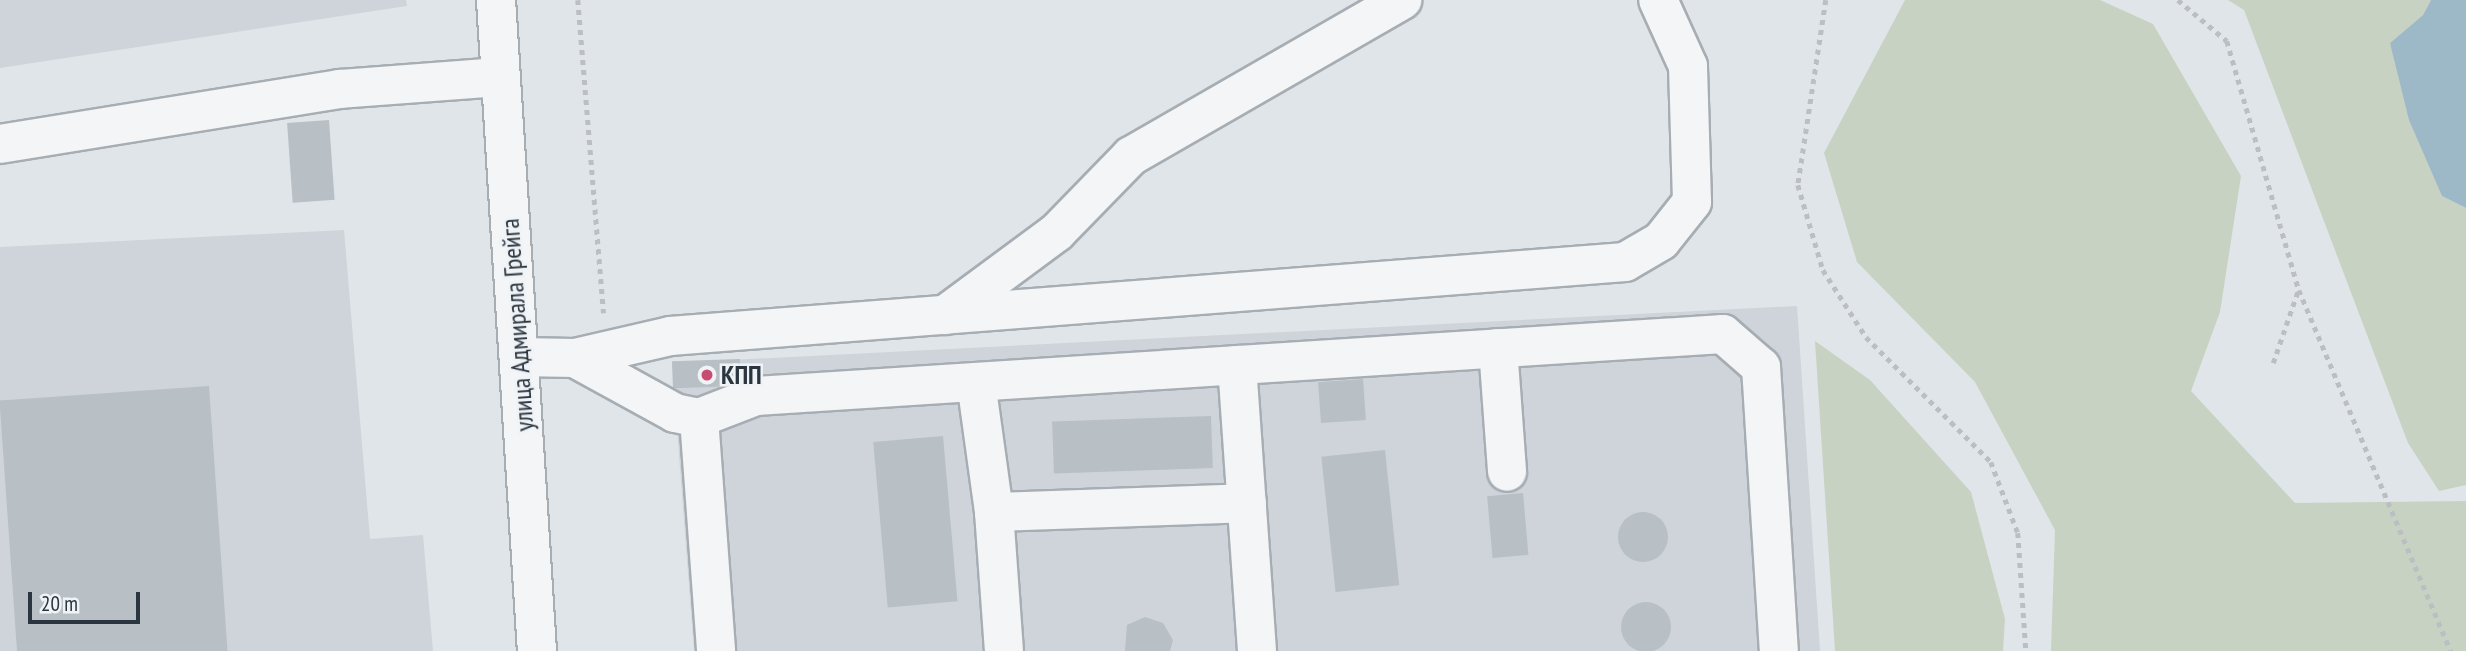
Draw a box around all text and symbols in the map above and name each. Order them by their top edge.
street label: улица Адмирала Грейга [494,217,540,433]
place label: КПП [721,359,762,391]
marker: КПП [699,367,715,383]
scale bar [32,578,144,622]
text: 20 m [41,590,78,617]

